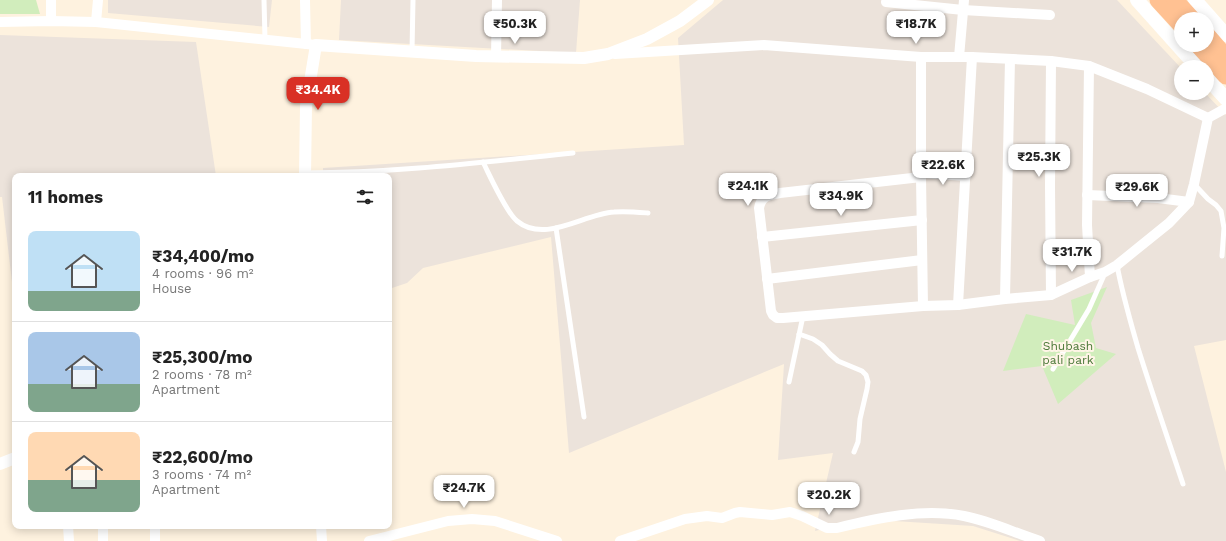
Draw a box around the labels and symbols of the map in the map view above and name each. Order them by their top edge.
pin: ₹50.3K [482,11,548,45]
pin: ₹18.7K [883,11,949,45]
pin: ₹34.4K [285,77,351,111]
pin: ₹25.3K [1006,144,1072,178]
pin: ₹22.6K [910,152,976,186]
pin: ₹24.1K [715,173,781,207]
pin: ₹29.6K [1104,174,1170,208]
pin: ₹34.9K [808,183,874,217]
pin: ₹31.7K [1039,239,1105,273]
park label: Shubash pali park [1042,339,1094,367]
pin: ₹24.7K [431,475,497,509]
pin: ₹20.2K [796,482,862,516]

